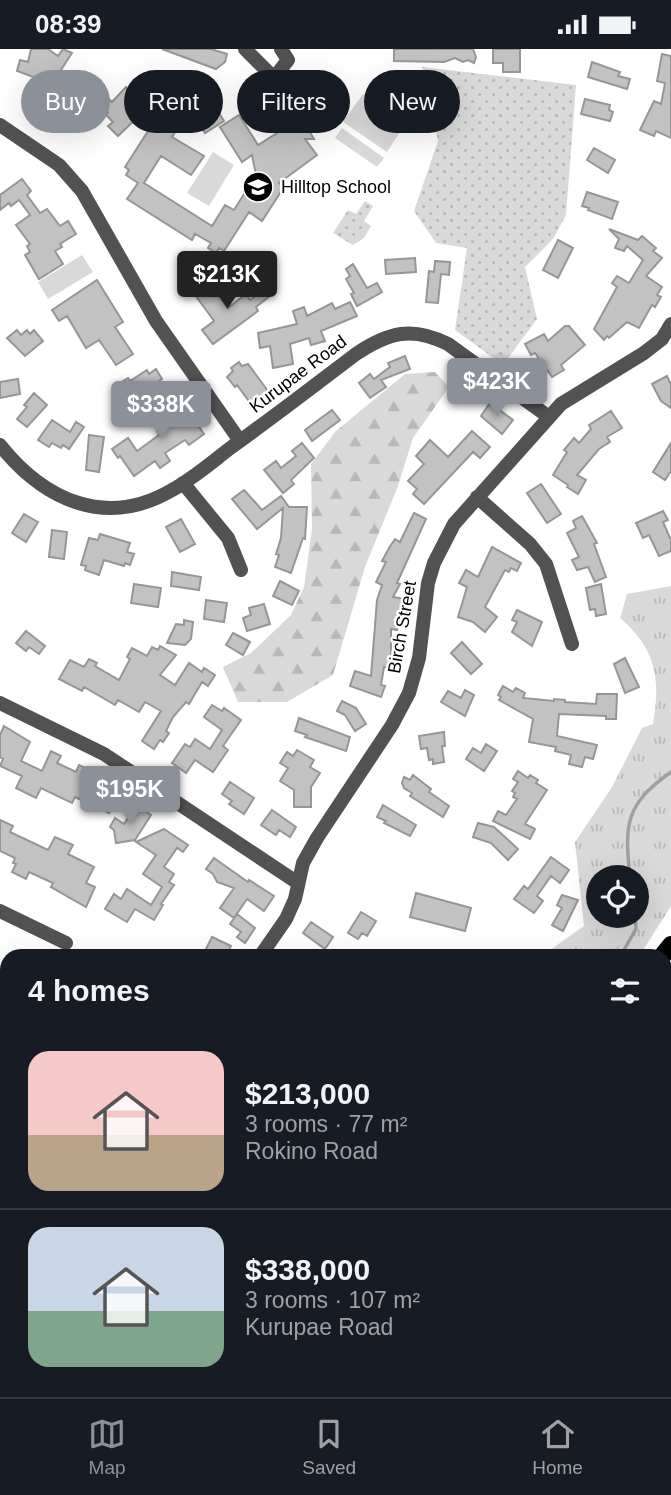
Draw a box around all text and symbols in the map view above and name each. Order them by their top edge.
text: 08:39 [35,9,102,39]
chip: Buy [21,70,110,133]
chip: Rent [124,70,223,133]
chip: Filters [237,70,350,133]
chip: New [364,70,460,133]
school or university icon: Hilltop School [241,170,275,204]
place label: Hilltop School [281,177,391,197]
pin: $213K [178,251,276,311]
text: $213K [193,261,261,287]
street label: Kurupae Road [246,331,350,417]
pin: $423K [448,359,546,418]
text: $423K [463,368,531,394]
pin: $338K [112,381,210,441]
text: $338K [127,391,195,417]
street label: Birch Street [384,579,420,675]
pin: $195K [81,767,179,826]
text: $195K [96,776,164,802]
map controls [586,865,649,928]
button: locate [586,865,649,928]
icon: filters [606,972,644,1010]
text: 4 homes [28,974,150,1007]
text: $213,000 [245,1077,370,1110]
icon: home [84,1079,168,1163]
text: 3 rooms · 77 m² [245,1111,407,1137]
text: Rokino Road [245,1138,378,1164]
text: $338,000 [245,1253,370,1286]
icon: home [84,1255,168,1339]
text: 3 rooms · 107 m² [245,1287,420,1313]
text: Kurupae Road [245,1314,393,1340]
tab: Map [88,1415,126,1479]
tab: Saved [302,1415,356,1479]
tab: Home [532,1415,583,1479]

